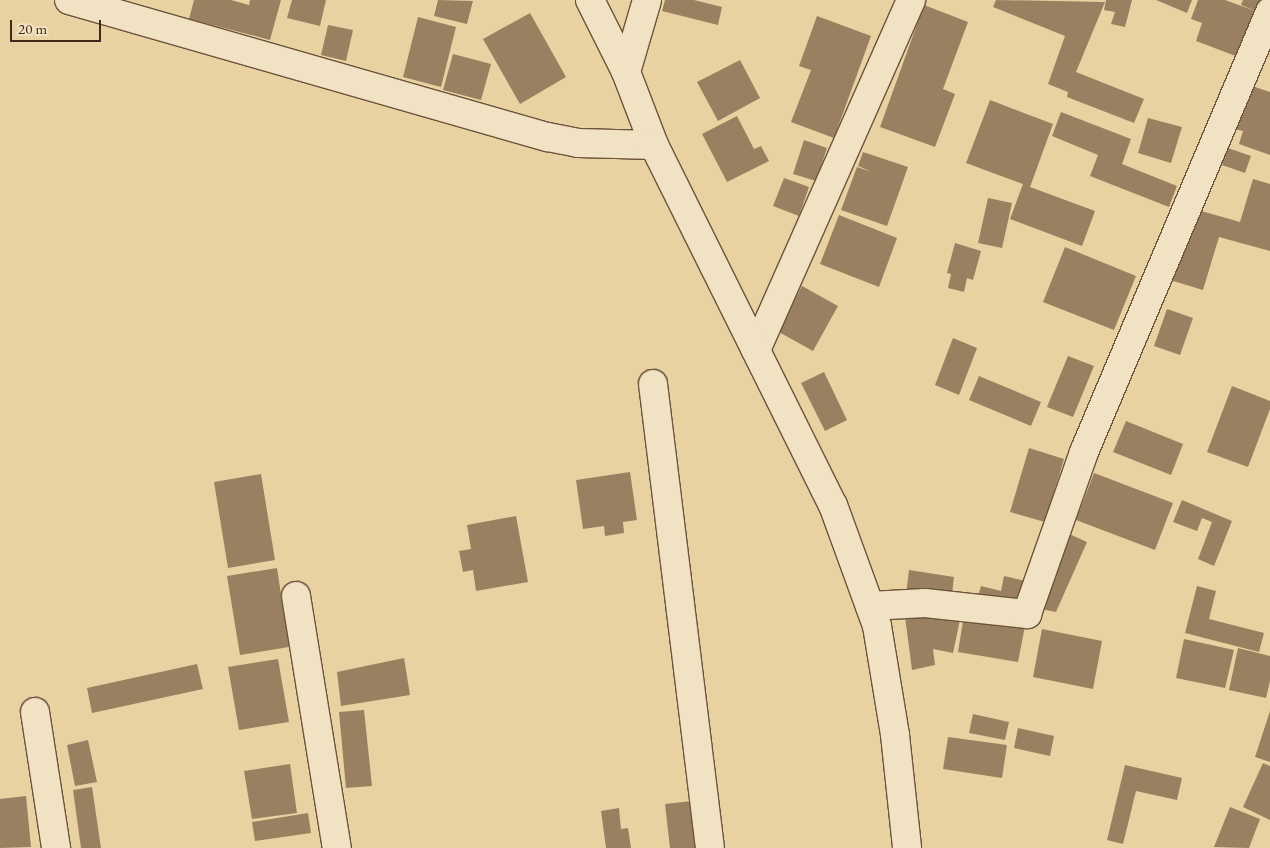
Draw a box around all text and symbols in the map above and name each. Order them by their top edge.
scale bar [12,10,104,42]
text: 20 m [18,19,47,38]

